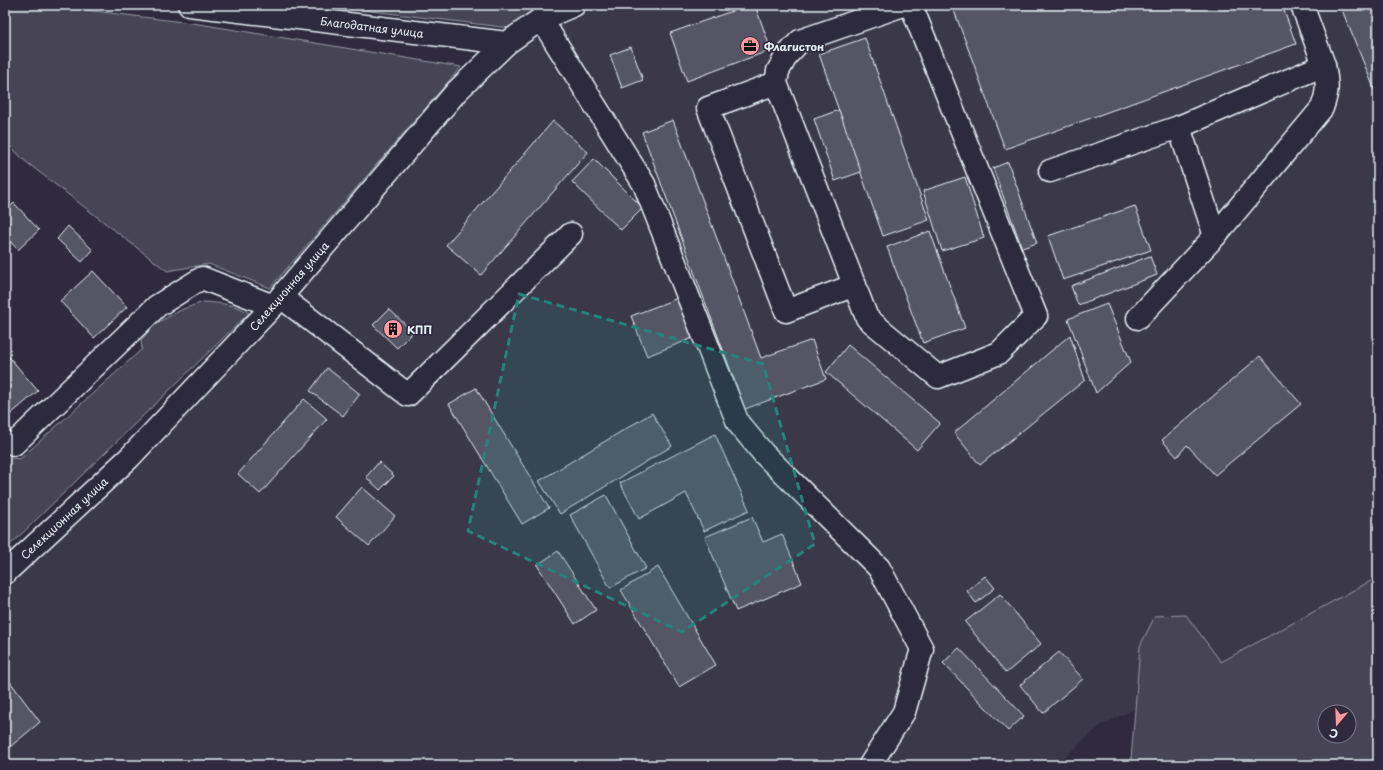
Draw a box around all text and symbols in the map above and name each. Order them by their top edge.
street label: Благодатная улица [319,12,425,42]
office icon: Флагистон [739,35,761,57]
place label: Флагистон [764,38,824,55]
street label: Селекционная улица [245,237,333,335]
building icon: КПП [382,318,404,340]
place label: КПП [407,321,433,338]
street label: Селекционная улица [17,473,112,563]
north arrow [1317,704,1357,744]
text: С [1327,725,1340,743]

